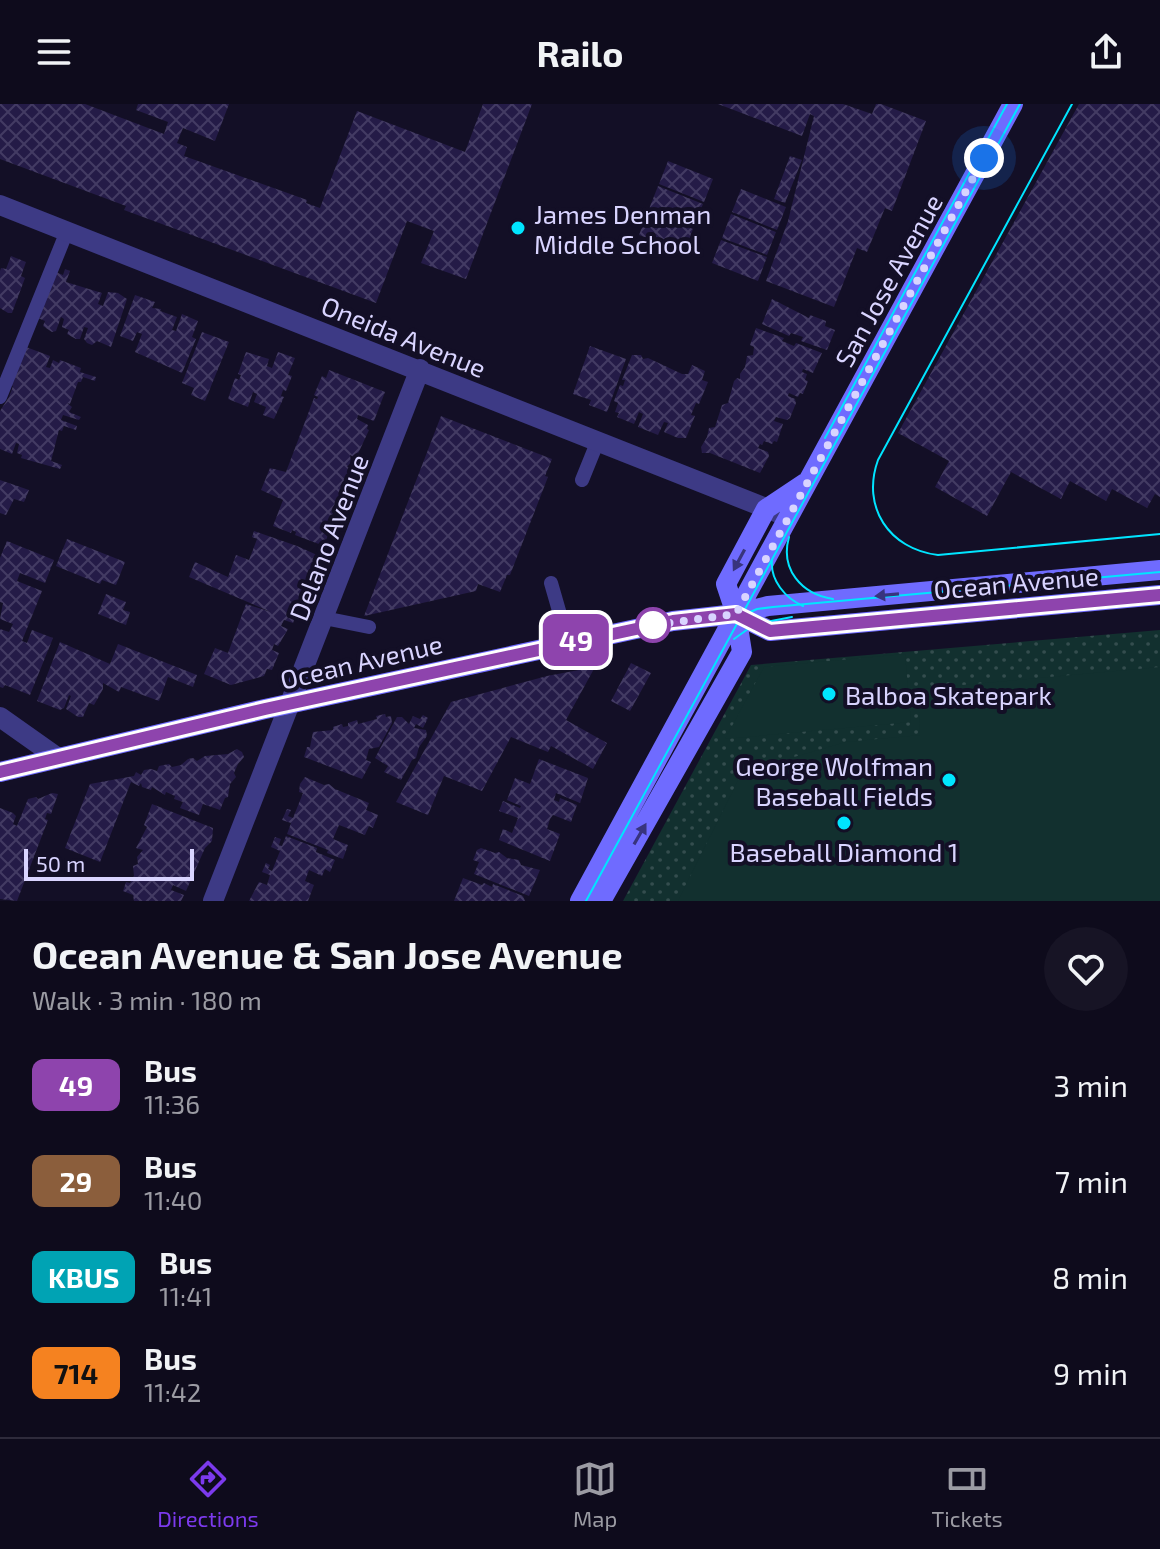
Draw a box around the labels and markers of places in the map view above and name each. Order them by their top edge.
place label: James Denman Middle School [534,198,711,259]
marker: James Denman Middle School [509,219,527,237]
unlabelled marker [636,608,670,642]
place label: Balboa Skatepark [845,679,1052,710]
marker: Balboa Skatepark [820,685,838,703]
place label: George Wolfman Baseball Fields [735,750,933,811]
marker: George Wolfman Baseball Fields [940,771,958,789]
marker: Baseball Diamond 1 [835,814,853,832]
place label: Baseball Diamond 1 [730,836,958,867]

